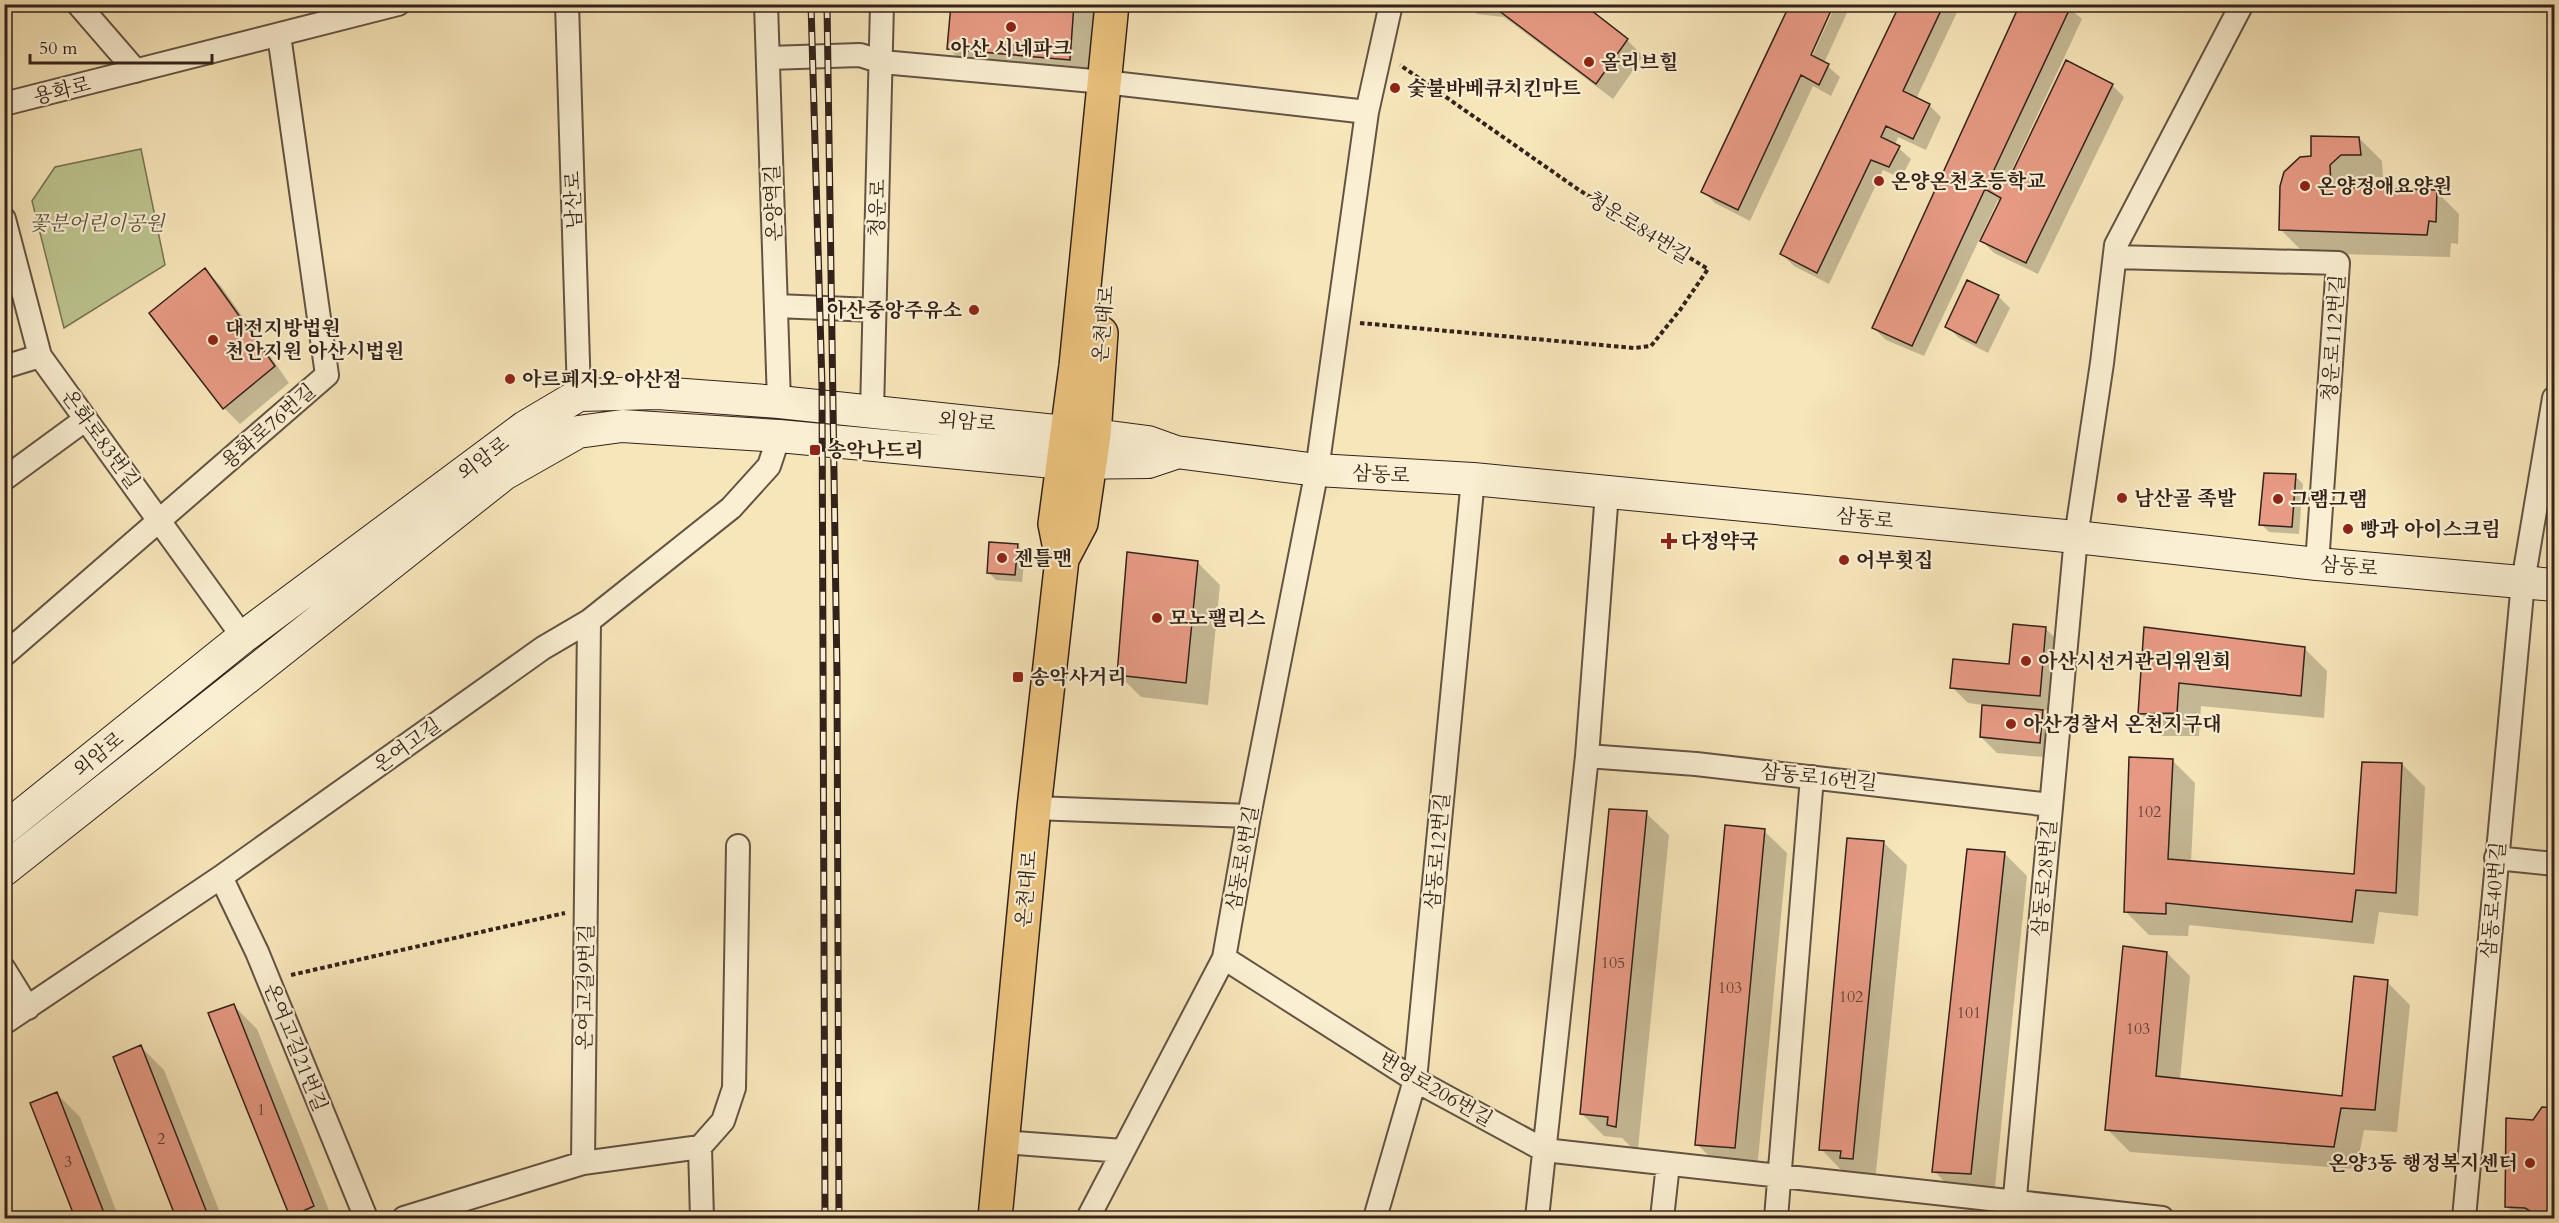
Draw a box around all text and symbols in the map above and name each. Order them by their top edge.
marker: 아산 시네파크 [1004,20,1018,34]
scale bar [30,27,212,65]
place label: 아산 시네파크 [950,35,1072,62]
text: 50 m [39,36,78,61]
place label: 올리브힐 [1601,49,1678,76]
marker: 올리브힐 [1582,55,1596,69]
street label: 용화로 [31,70,94,111]
place label: 숯불바베큐치킨마트 [1407,75,1581,102]
marker: 숯불바베큐치킨마트 [1388,81,1402,95]
street label: 온양역길 [759,164,788,242]
place label: 온양온천초등학교 [1891,168,2046,195]
street label: 남산로 [559,171,588,229]
place label: 온양정애요양원 [2317,173,2452,200]
marker: 온양온천초등학교 [1872,174,1886,188]
street label: 청운로 [863,179,892,237]
marker: 온양정애요양원 [2298,179,2312,193]
street label: 청운로84번길 [1582,185,1696,270]
park label: 꽃분어린이공원 [29,210,166,237]
street label: 청운로112번길 [2316,274,2351,402]
street label: 온천대로 [1087,284,1120,364]
place label: 아산중앙주유소 [827,297,962,324]
marker: 아산중앙주유소 [967,303,981,317]
place label: 대전지방법원 천안지원 아산시법원 [225,315,404,365]
marker: 대전지방법원 천안지원 아산시법원 [206,333,220,347]
place label: 아르페지오 아산점 [522,366,682,393]
marker: 아르페지오 아산점 [503,372,517,386]
street label: 용화로76번길 [215,378,321,475]
street label: 온화로83번길 [55,384,146,495]
street label: 외암로 [937,406,997,437]
street label: 외암로 [452,430,515,487]
place label: 송악나드리 [827,437,924,464]
marker: 송악나드리 [808,443,822,457]
street label: 삼동로 [1351,460,1411,489]
place label: 남산골 족발 [2134,485,2237,512]
place label: 그램그램 [2290,486,2367,513]
marker: 남산골 족발 [2115,491,2129,505]
marker: 그램그램 [2271,492,2285,506]
street label: 삼동로 [1835,502,1895,535]
place label: 빵과 아이스크림 [2360,516,2501,543]
marker: 빵과 아이스크림 [2341,522,2355,536]
place label: 다정약국 [1681,528,1758,555]
marker: 다정약국 [1662,534,1676,548]
place label: 젠틀맨 [1014,545,1072,572]
place label: 어부횟집 [1856,547,1933,574]
marker: 젠틀맨 [995,551,1009,565]
street label: 삼동로 [2319,551,2379,582]
marker: 어부횟집 [1837,553,1851,567]
place label: 모노팰리스 [1169,605,1266,632]
marker: 모노팰리스 [1150,611,1164,625]
place label: 아산시선거관리위원회 [2038,648,2231,675]
marker: 아산시선거관리위원회 [2019,654,2033,668]
place label: 송악사거리 [1030,664,1127,691]
marker: 송악사거리 [1011,670,1025,684]
place label: 아산경찰서 온천지구대 [2023,711,2222,738]
street label: 온여고길 [368,712,446,779]
marker: 아산경찰서 온천지구대 [2004,717,2018,731]
street label: 외암로 [67,726,129,783]
street label: 삼동로16번길 [1759,758,1879,797]
street label: 삼동로12번길 [1419,792,1456,911]
house number: 102 [2137,801,2161,823]
street label: 삼동로8번길 [1220,803,1265,913]
street label: 삼동로28번길 [2026,819,2063,938]
street label: 삼동로40번길 [2475,841,2512,960]
street label: 온천대로 [1010,849,1043,929]
street label: 온여고길9번길 [571,924,600,1050]
house number: 105 [1601,952,1625,974]
house number: 103 [1718,977,1742,999]
street label: 온여고길21번길 [259,979,333,1115]
house number: 102 [1839,986,1863,1008]
house number: 101 [1957,1002,1981,1024]
house number: 103 [2126,1018,2150,1040]
street label: 번영로206번길 [1374,1046,1498,1133]
house number: 1 [257,1099,265,1119]
house number: 2 [157,1128,165,1150]
place label: 온양3동 행정복지센터 [2329,1150,2518,1177]
house number: 3 [64,1151,72,1173]
marker: 온양3동 행정복지센터 [2523,1156,2537,1170]

